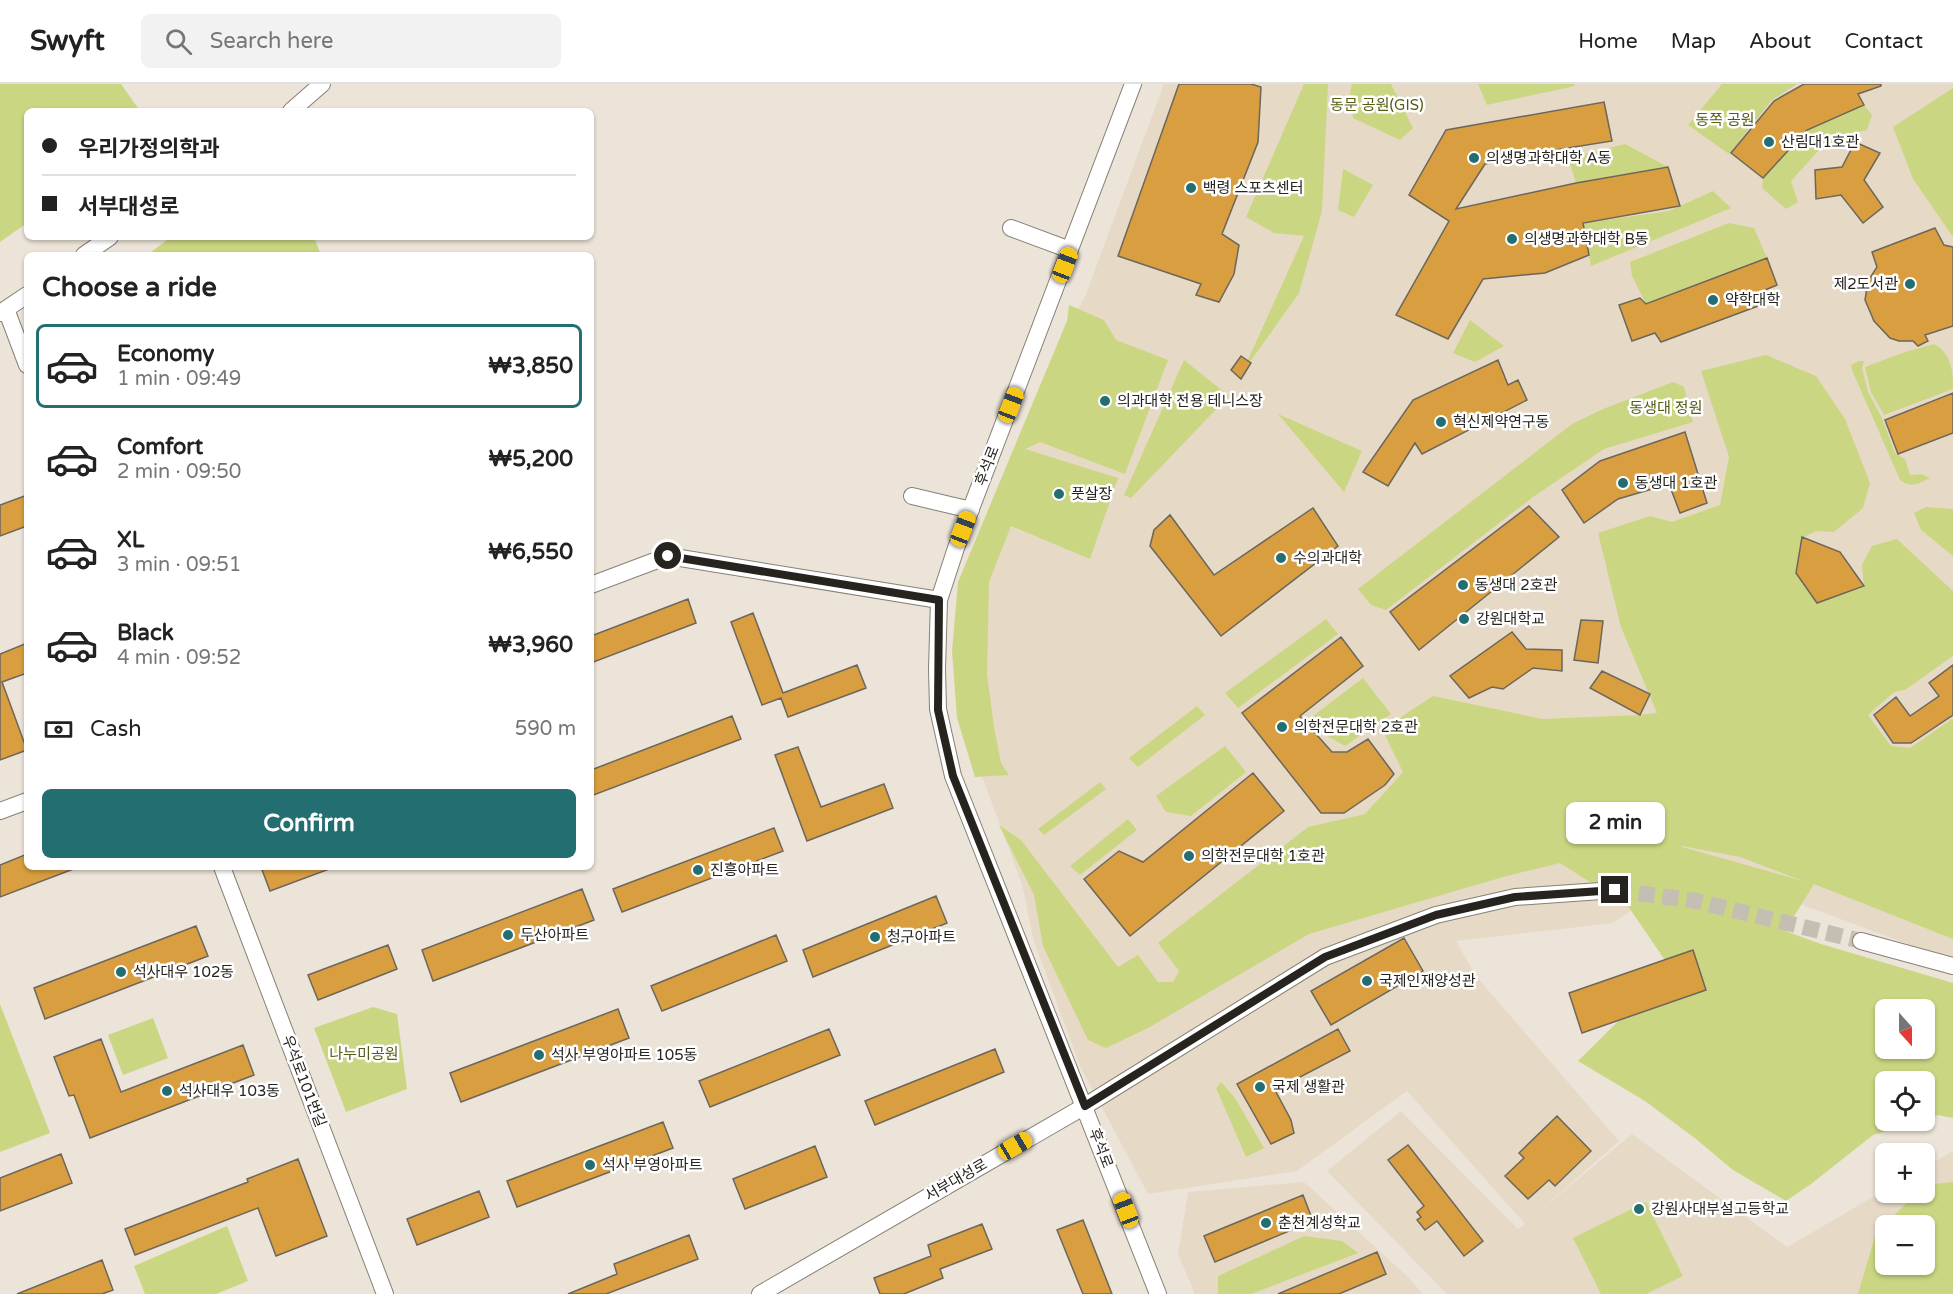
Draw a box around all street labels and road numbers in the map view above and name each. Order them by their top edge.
street label: 후석로 [971,443,1003,489]
street label: 우석로101번길 [278,1032,330,1130]
street label: 후석로 [1085,1125,1117,1171]
street label: 서부대성로 [922,1155,990,1205]

